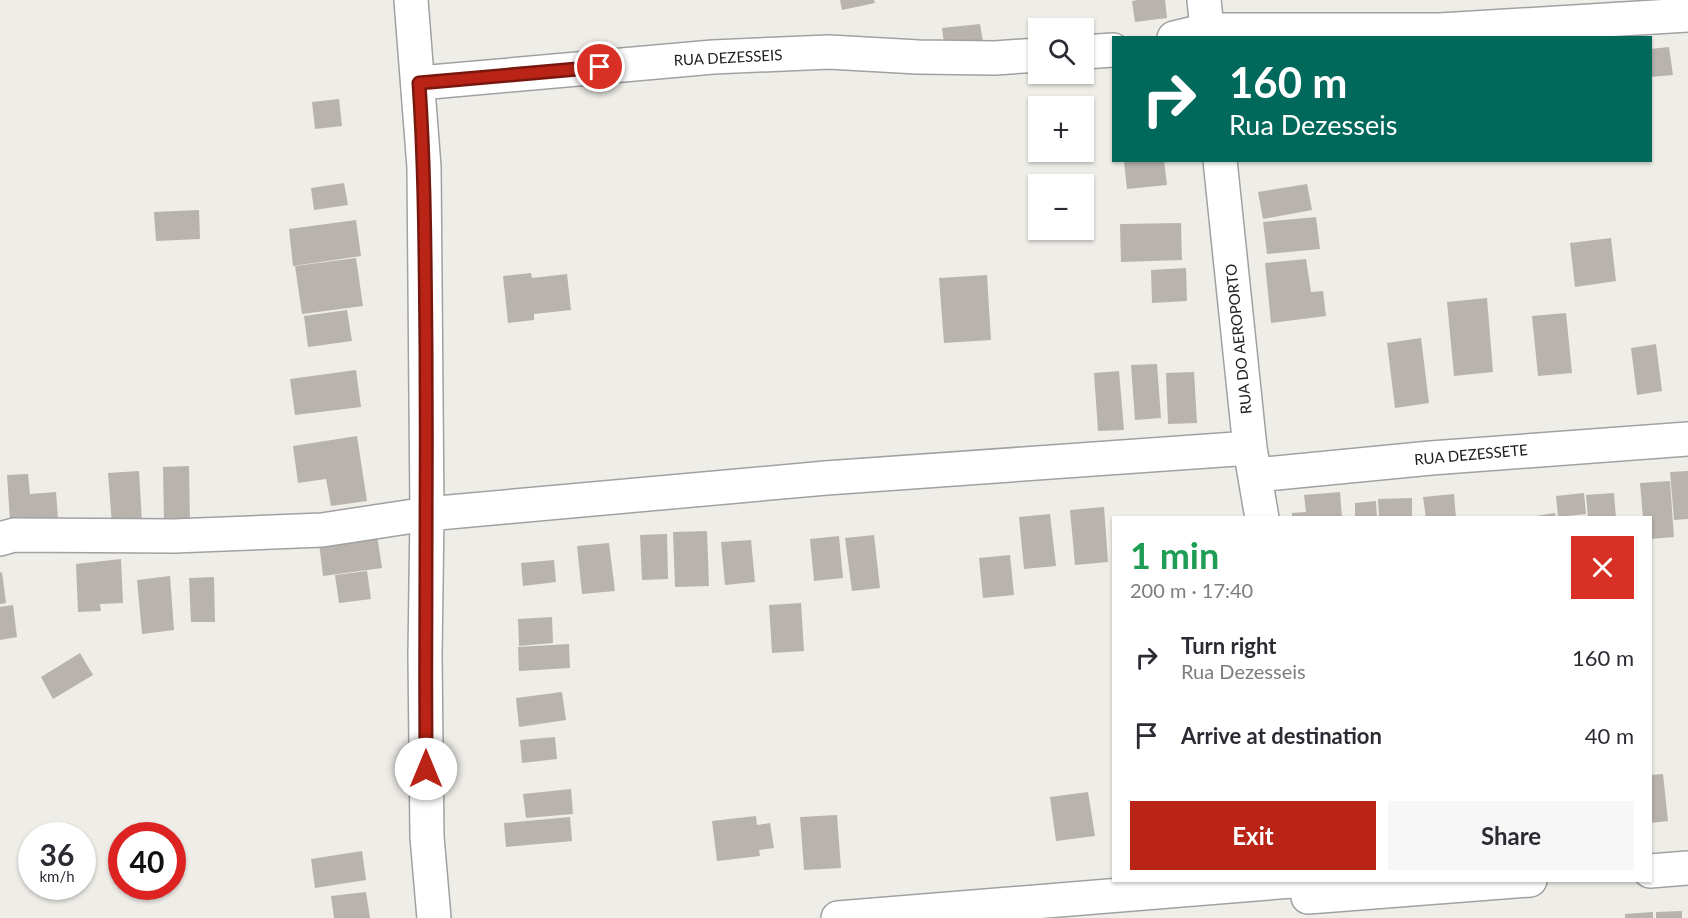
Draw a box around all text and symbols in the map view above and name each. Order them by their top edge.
map controls [1028,18,1094,240]
button: search [1028,18,1094,84]
pin [574,41,625,92]
street label: RUA DEZESSEIS [673,45,783,69]
icon: arrive [583,50,616,83]
text: 160 m [1229,57,1347,107]
icon: right [1130,60,1208,138]
button: + [1028,96,1094,162]
text: Rua Dezesseis [1229,108,1397,141]
button: − [1028,174,1094,240]
street label: RUA DO AEROPORTO [1221,263,1255,415]
street label: RUA DEZESSETE [1413,440,1528,468]
text: 1 min [1130,533,1219,577]
button: close [1571,536,1634,599]
text: 200 m · 17:40 [1130,578,1253,602]
text: Turn right [1181,632,1276,659]
icon: right [1130,641,1163,674]
text: 160 m [1572,644,1634,671]
text: Rua Dezesseis [1181,659,1306,683]
icon: arrive [1130,719,1163,752]
text: Arrive at destination [1181,722,1382,749]
text: 40 m [1585,722,1634,749]
position arrow [394,737,458,801]
button: Exit [1130,801,1376,870]
button: Share [1388,801,1634,870]
speed limit sign: 40 [108,822,186,900]
text: 36 [40,836,74,872]
text: km/h [39,867,75,885]

